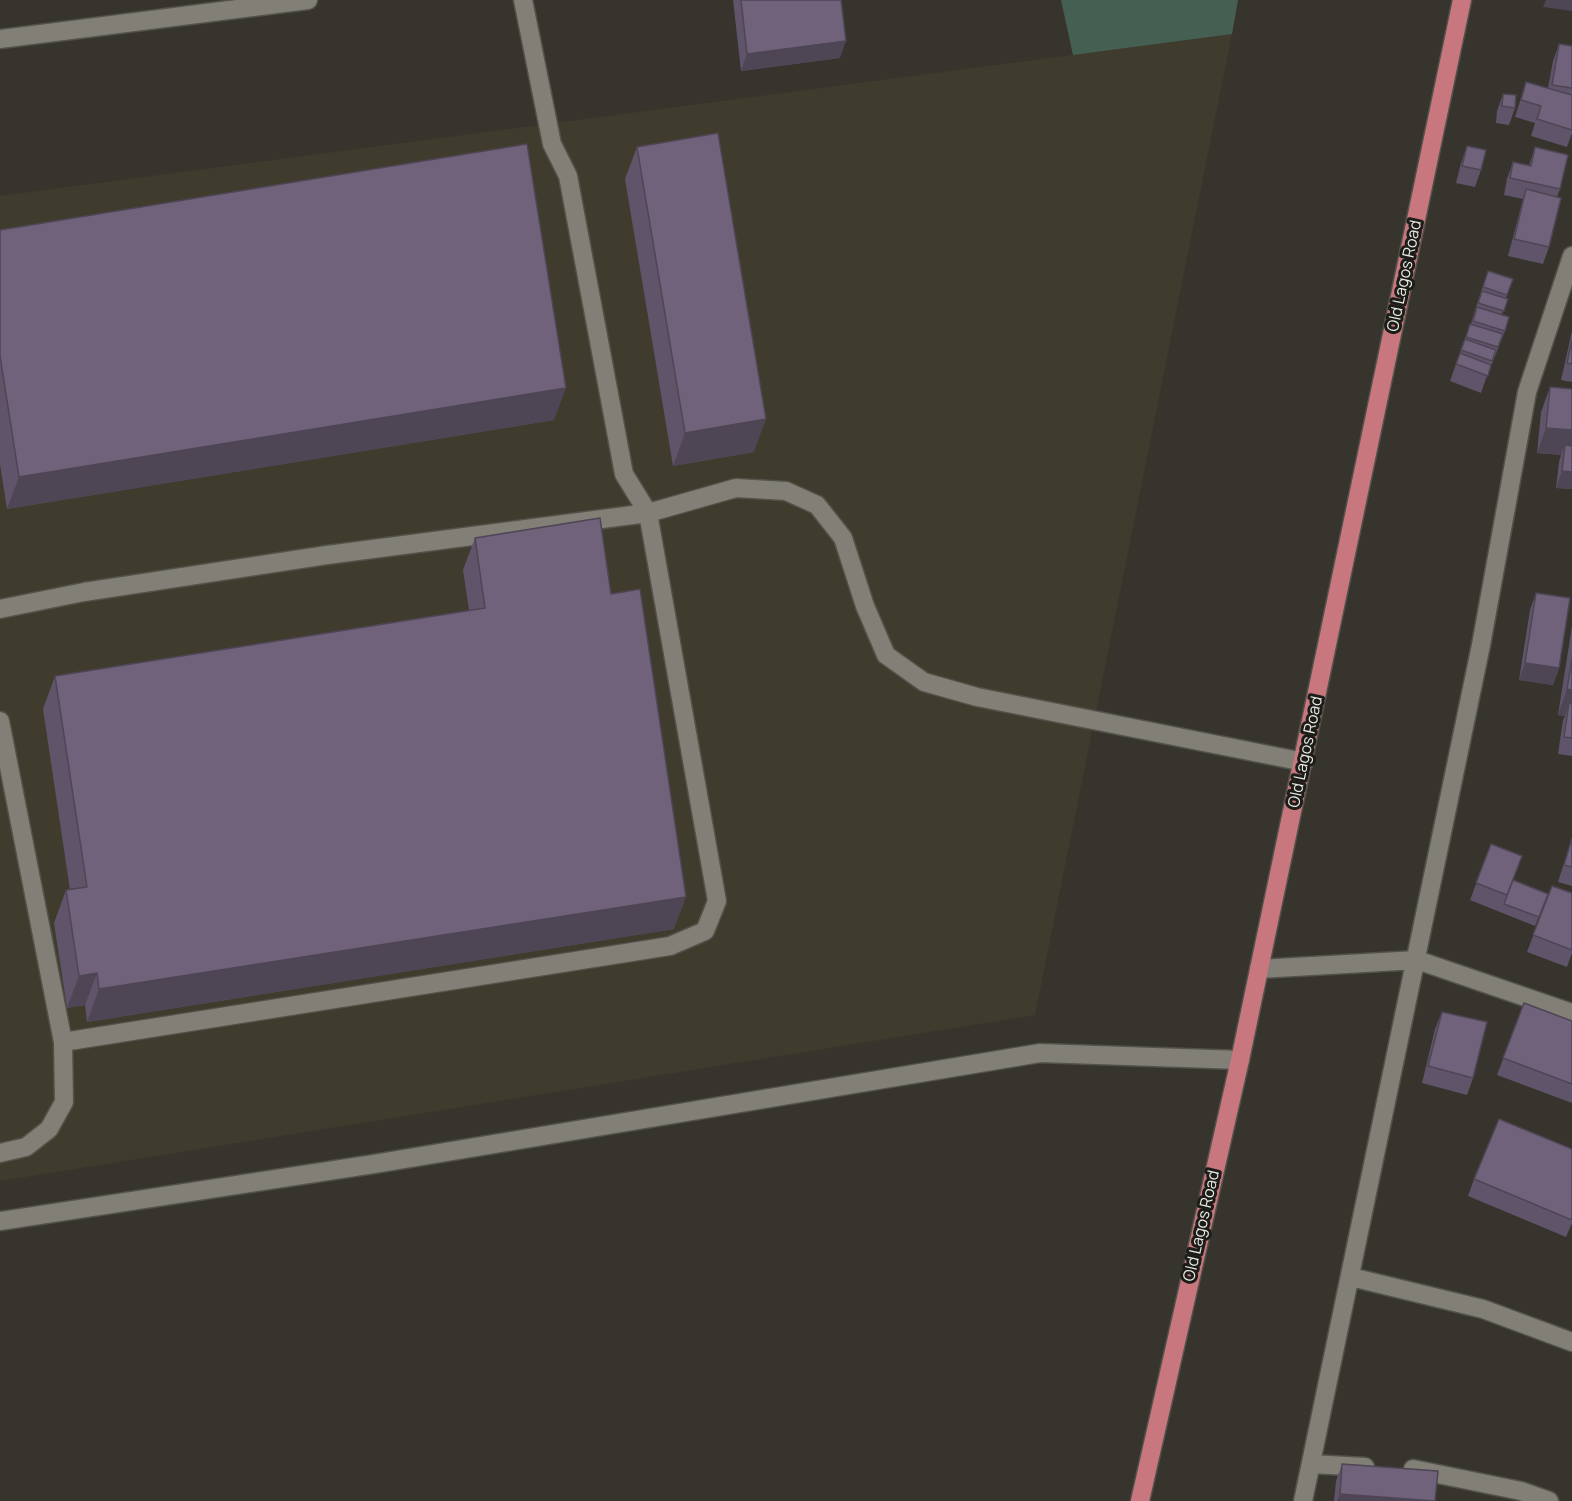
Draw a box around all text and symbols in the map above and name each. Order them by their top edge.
street label: Old Lagos Road [1384,219,1426,333]
street label: Old Lagos Road [1285,695,1327,809]
street label: Old Lagos Road [1180,1169,1224,1283]

